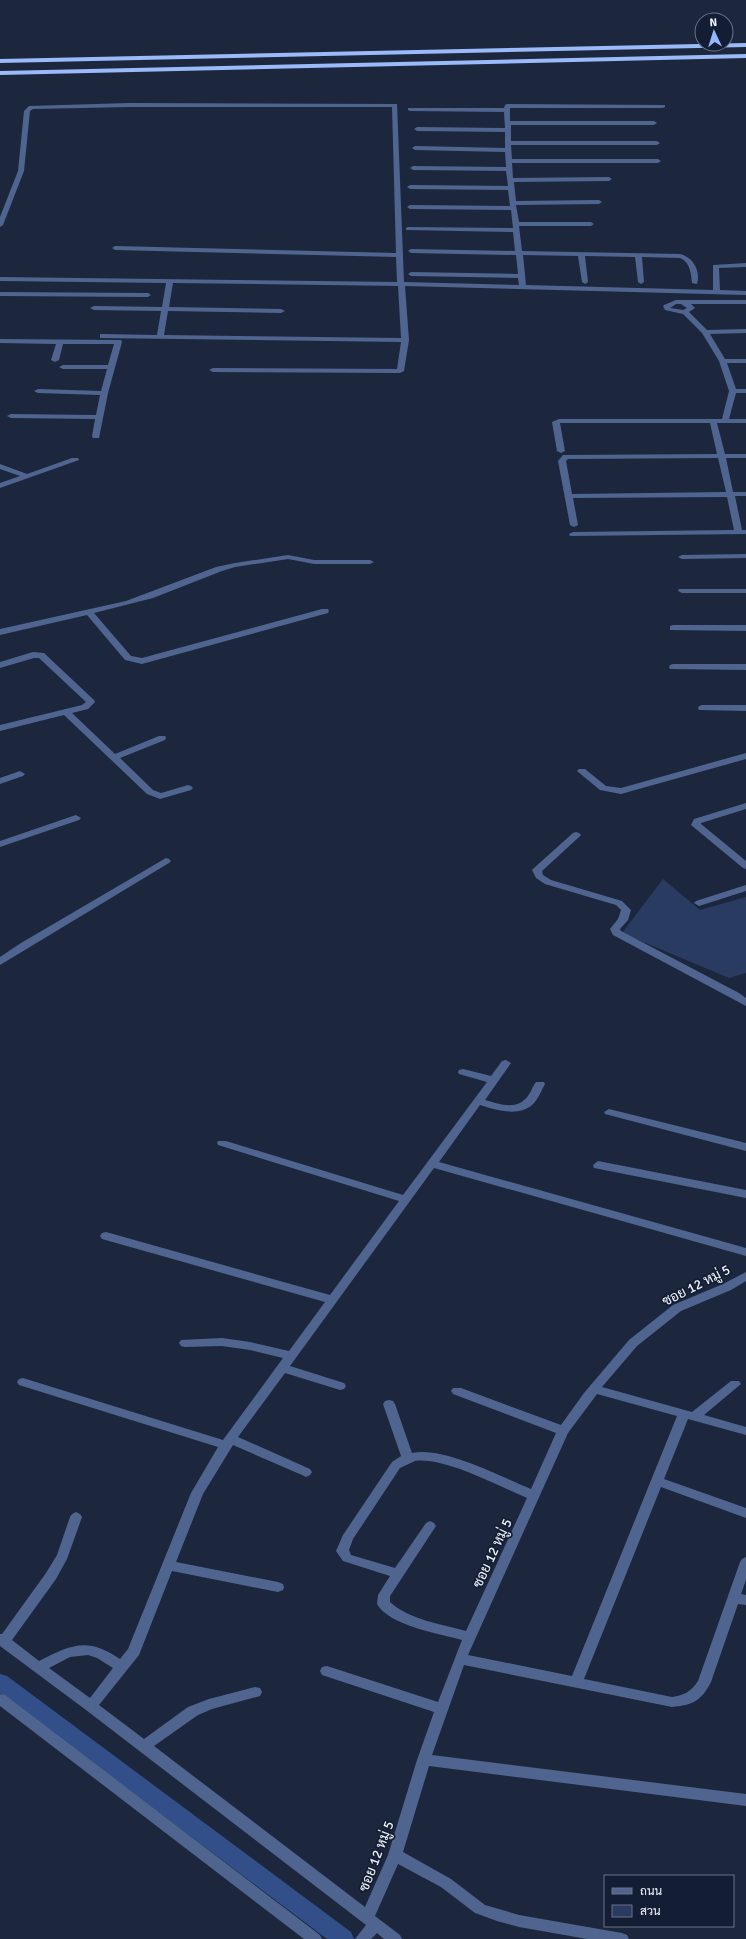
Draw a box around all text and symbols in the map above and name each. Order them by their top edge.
north arrow [694,12,734,52]
text: N [709,16,718,29]
street label: ซอย 12 หมู่ 5 [659,1261,734,1311]
street label: ซอย 12 หมู่ 5 [469,1516,517,1591]
street label: ซอย 12 หมู่ 5 [355,1818,399,1894]
legend [604,1875,734,1927]
text: ถนน [640,1884,663,1899]
text: สวน [640,1904,661,1919]

